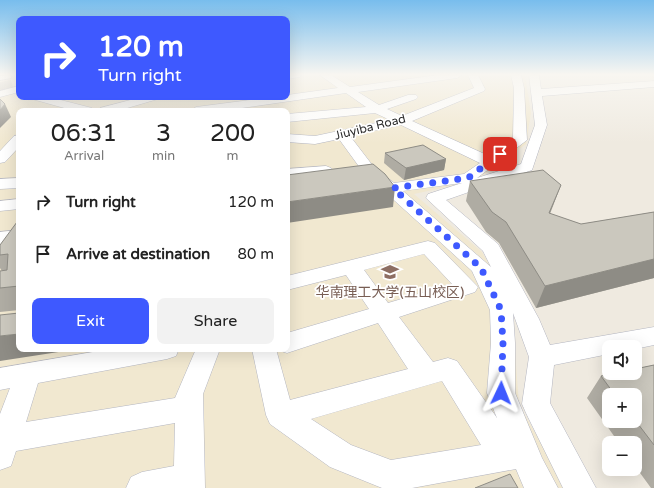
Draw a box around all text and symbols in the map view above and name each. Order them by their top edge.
text: 120 m [98,30,184,64]
icon: right [32,32,84,84]
text: Turn right [98,64,182,86]
street label: Jiuyiba Road [333,111,407,143]
text: 06:31 [51,119,117,148]
text: 3 [156,119,171,148]
text: 200 [210,119,255,148]
pin [483,137,517,171]
icon: arrive [489,143,511,165]
text: Arrival [64,148,104,164]
text: min [152,148,175,164]
text: m [227,148,239,164]
icon: right [32,191,54,213]
text: Turn right [66,193,136,211]
text: 120 m [228,193,274,211]
icon: arrive [32,243,54,265]
text: Arrive at destination [66,245,210,263]
text: 80 m [237,245,274,263]
school or university icon: 华南理工大学(五山校区) [380,262,400,282]
place label: 华南理工大学(五山校区) [316,284,464,301]
button: Exit [32,298,149,344]
button: Share [157,298,274,344]
map controls [602,340,642,476]
button: sound [602,340,642,380]
position arrow [480,372,522,414]
button: + [602,388,642,428]
button: − [602,436,642,476]

